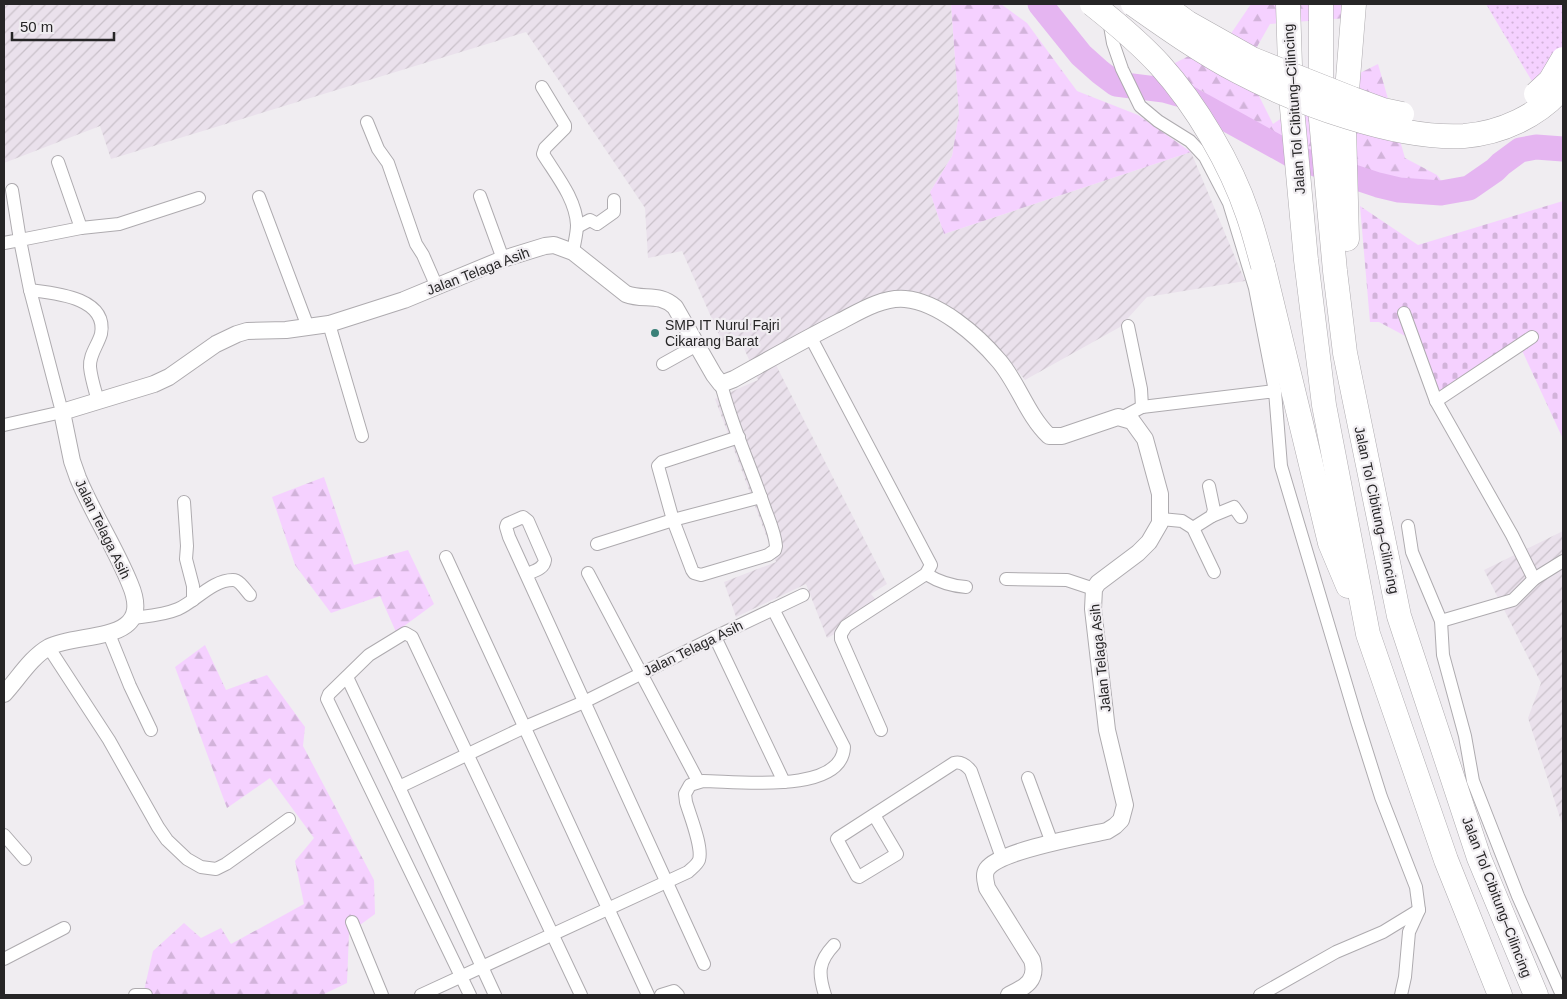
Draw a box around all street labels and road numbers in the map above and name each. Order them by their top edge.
street label: Jalan Tol Cibitung–Cilincing [1280,23,1308,195]
street label: Jalan Telaga Asih [424,244,532,298]
street label: Jalan Tol Cibitung–Cilincing [1351,425,1403,595]
street label: Jalan Telaga Asih [72,477,134,581]
street label: Jalan Telaga Asih [1086,603,1114,713]
street label: Jalan Telaga Asih [641,617,745,679]
street label: Jalan Tol Cibitung–Cilincing [1459,814,1535,980]

